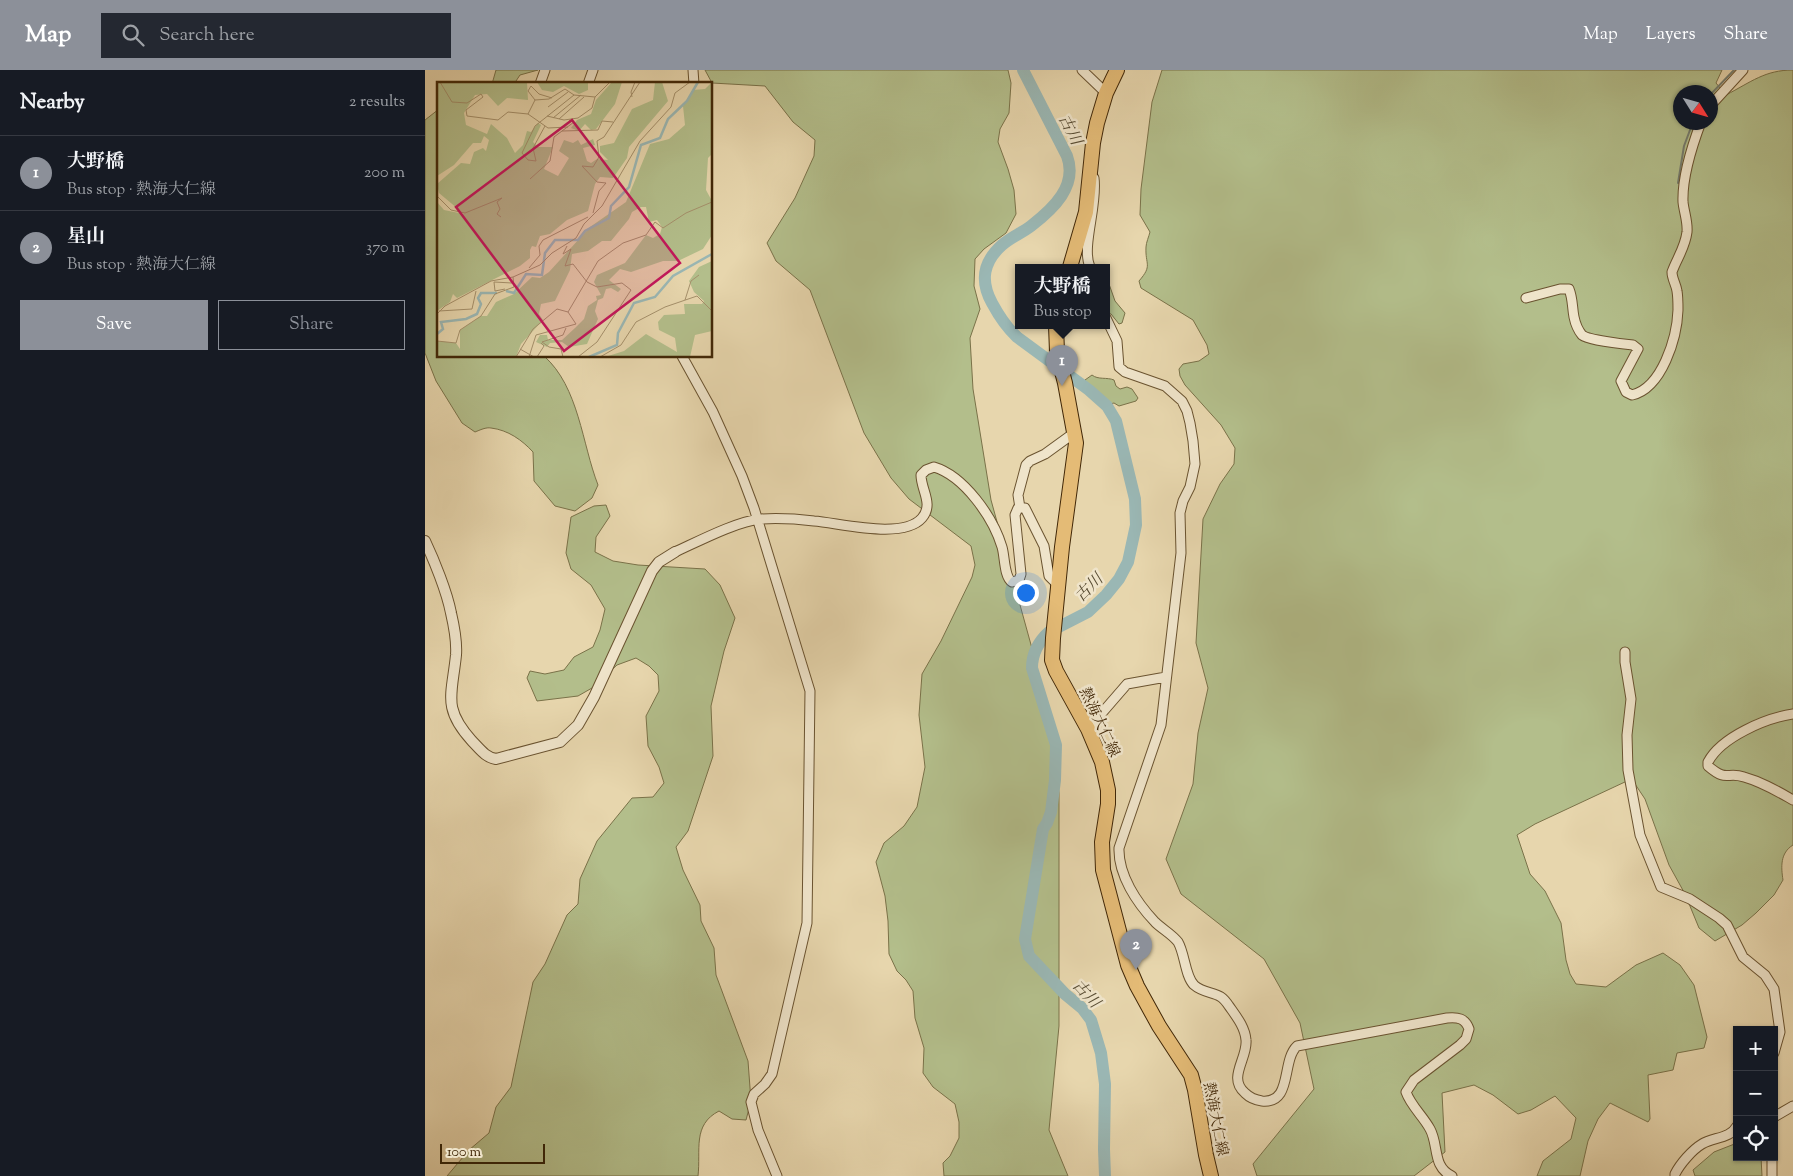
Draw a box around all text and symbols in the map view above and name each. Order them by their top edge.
search box [101,13,451,58]
text: Map [25,18,71,52]
icon: search [119,21,147,49]
text: Search here [159,22,255,49]
text: Map [1583,22,1618,48]
text: Layers [1646,22,1696,48]
text: Share [1724,22,1768,48]
inset map [437,82,713,358]
north arrow [1673,85,1718,130]
text: Nearby [20,88,85,118]
text: 2 results [349,91,405,114]
water label: 古川 [1051,111,1087,151]
text: 大野橋 [67,149,124,176]
text: 1 [33,162,39,185]
text: 200 m [364,162,405,185]
text: Bus stop · 熱海大仁線 [67,179,216,202]
text: 星山 [67,224,105,251]
text: 2 [32,237,40,260]
text: 370 m [366,237,405,260]
text: Bus stop · 熱海大仁線 [67,254,216,277]
popup [1015,264,1110,329]
text: 大野橋 [1033,274,1090,301]
button: Save [20,300,208,350]
button: Share [218,300,405,350]
text: Bus stop [1033,301,1092,324]
pin: 1 [1046,345,1078,386]
water label: 古川 [1070,568,1111,608]
your location [1013,580,1039,606]
street label: 熱海大仁線 [1073,684,1124,761]
pin: 2 [1120,929,1152,970]
water label: 古川 [1066,975,1106,1016]
map controls [1733,1026,1778,1161]
button: + [1733,1026,1778,1071]
button: − [1733,1071,1778,1116]
street label: 熱海大仁線 [1197,1080,1232,1158]
button: locate [1733,1116,1778,1161]
scale bar [440,1141,545,1164]
text: 100 m [447,1143,481,1163]

